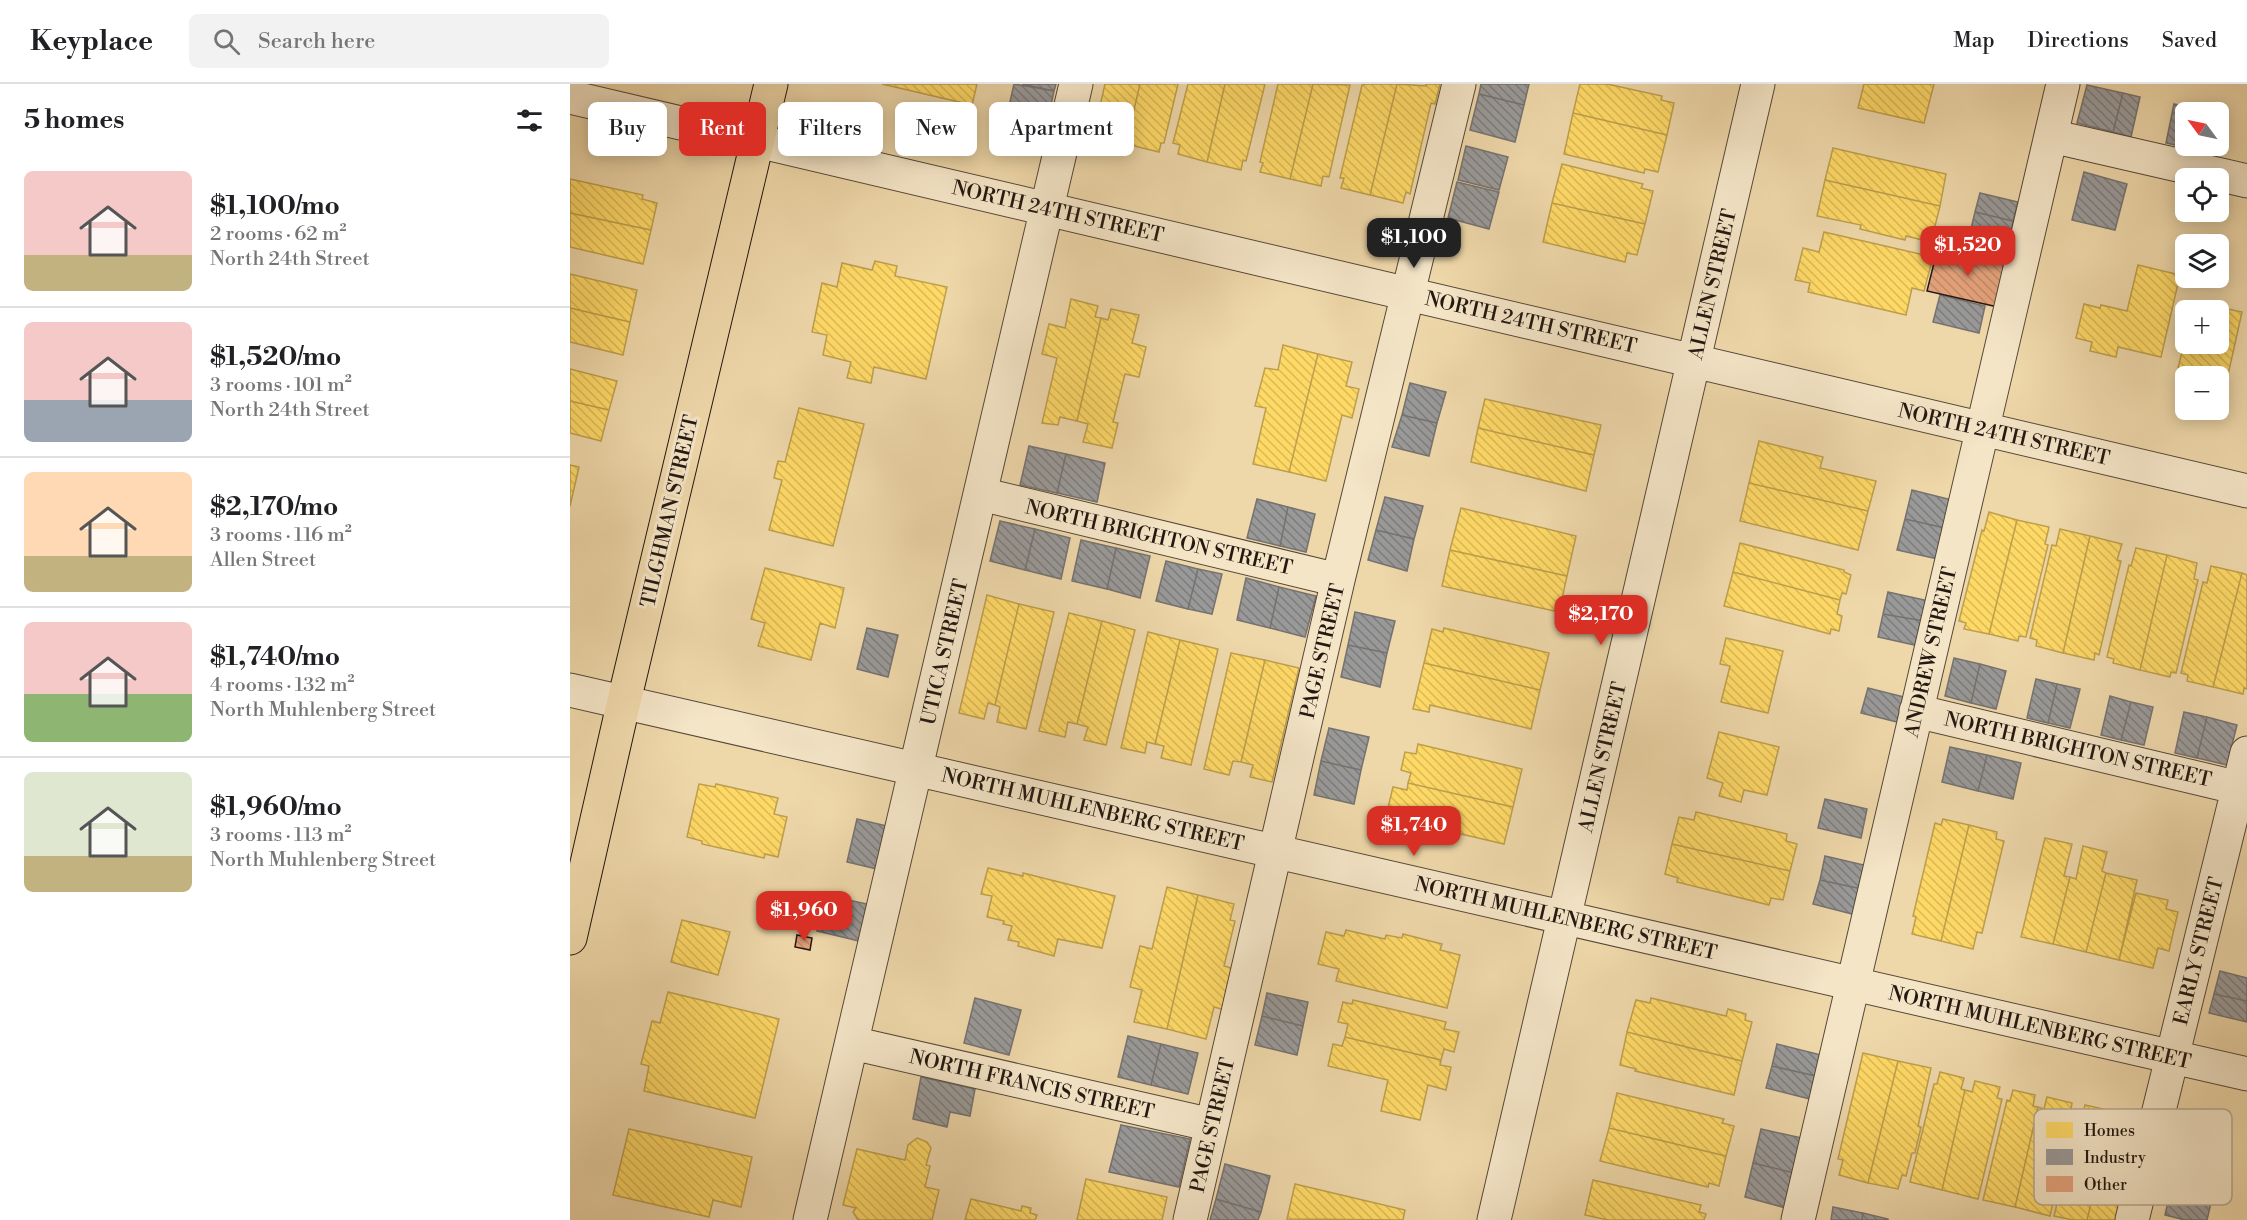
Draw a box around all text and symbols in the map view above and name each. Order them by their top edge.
search box [189,14,609,68]
text: Keyplace [30,24,153,59]
icon: search [210,25,243,58]
text: Search here [258,28,375,55]
text: Map [1953,28,1995,54]
text: Directions [2028,28,2129,54]
text: Saved [2162,28,2217,54]
chip: Buy [588,102,667,156]
chip: Rent [679,102,766,156]
chip: Filters [778,102,883,156]
chip: New [895,102,977,156]
chip: Apartment [989,102,1134,156]
north arrow [2175,102,2229,156]
map controls [2175,102,2229,420]
text: 5 homes [24,104,124,136]
icon: filters [513,104,546,137]
button: locate [2175,168,2229,222]
street label: NORTH 24TH STREET [949,176,1166,249]
text: $1,100/mo [210,190,340,222]
icon: home [72,195,144,267]
street label: ALLEN STREET [1684,207,1743,363]
pin: $1,100 [1365,218,1463,269]
text: 2 rooms · 62 m² [210,222,346,247]
text: $1,100 [1381,225,1447,250]
pin: $1,520 [1919,226,2017,277]
text: $1,520 [1934,233,2002,258]
button: layers [2175,234,2229,288]
text: North 24th Street [210,247,370,272]
street label: NORTH 24TH STREET [1422,287,1639,360]
button: + [2175,300,2229,354]
text: $1,520/mo [210,341,341,373]
icon: home [72,346,144,418]
button: − [2175,366,2229,420]
text: 3 rooms · 101 m² [210,373,352,398]
text: North 24th Street [210,398,370,423]
street label: NORTH 24TH STREET [1895,399,2112,472]
street label: TILGHMAN STREET [636,413,705,610]
text: $2,170/mo [210,491,338,523]
icon: home [72,496,144,568]
street label: NORTH BRIGHTON STREET [1023,496,1295,581]
text: 3 rooms · 116 m² [210,523,352,548]
text: Allen Street [210,548,316,573]
street label: ANDREW STREET [1899,565,1963,741]
street label: UTICA STREET [916,577,974,728]
street label: PAGE STREET [1296,581,1351,721]
pin: $2,170 [1552,595,1650,646]
text: $2,170 [1569,602,1633,627]
text: $1,740/mo [210,641,340,673]
icon: home [72,646,144,718]
text: 4 rooms · 132 m² [210,673,354,698]
street label: ALLEN STREET [1574,680,1633,836]
text: North Muhlenberg Street [210,698,436,723]
street label: NORTH BRIGHTON STREET [1942,708,2214,793]
street label: NORTH MUHLENBERG STREET [939,763,1246,857]
text: $1,960/mo [210,791,342,823]
icon: home [72,796,144,868]
pin: $1,740 [1365,806,1463,857]
text: $1,740 [1381,813,1447,838]
text: 3 rooms · 113 m² [210,823,351,848]
text: North Muhlenberg Street [210,848,436,873]
street label: NORTH MUHLENBERG STREET [1412,872,1719,966]
street label: EARLY STREET [2169,875,2230,1028]
pin: $1,960 [755,891,853,942]
text: $1,960 [770,898,838,923]
street label: NORTH MUHLENBERG STREET [1886,981,2193,1075]
street label: NORTH FRANCIS STREET [907,1045,1157,1126]
street label: PAGE STREET [1186,1055,1241,1195]
legend [2034,1109,2232,1205]
text: Homes [2084,1121,2135,1141]
text: Industry [2084,1148,2146,1168]
text: Other [2084,1175,2127,1195]

